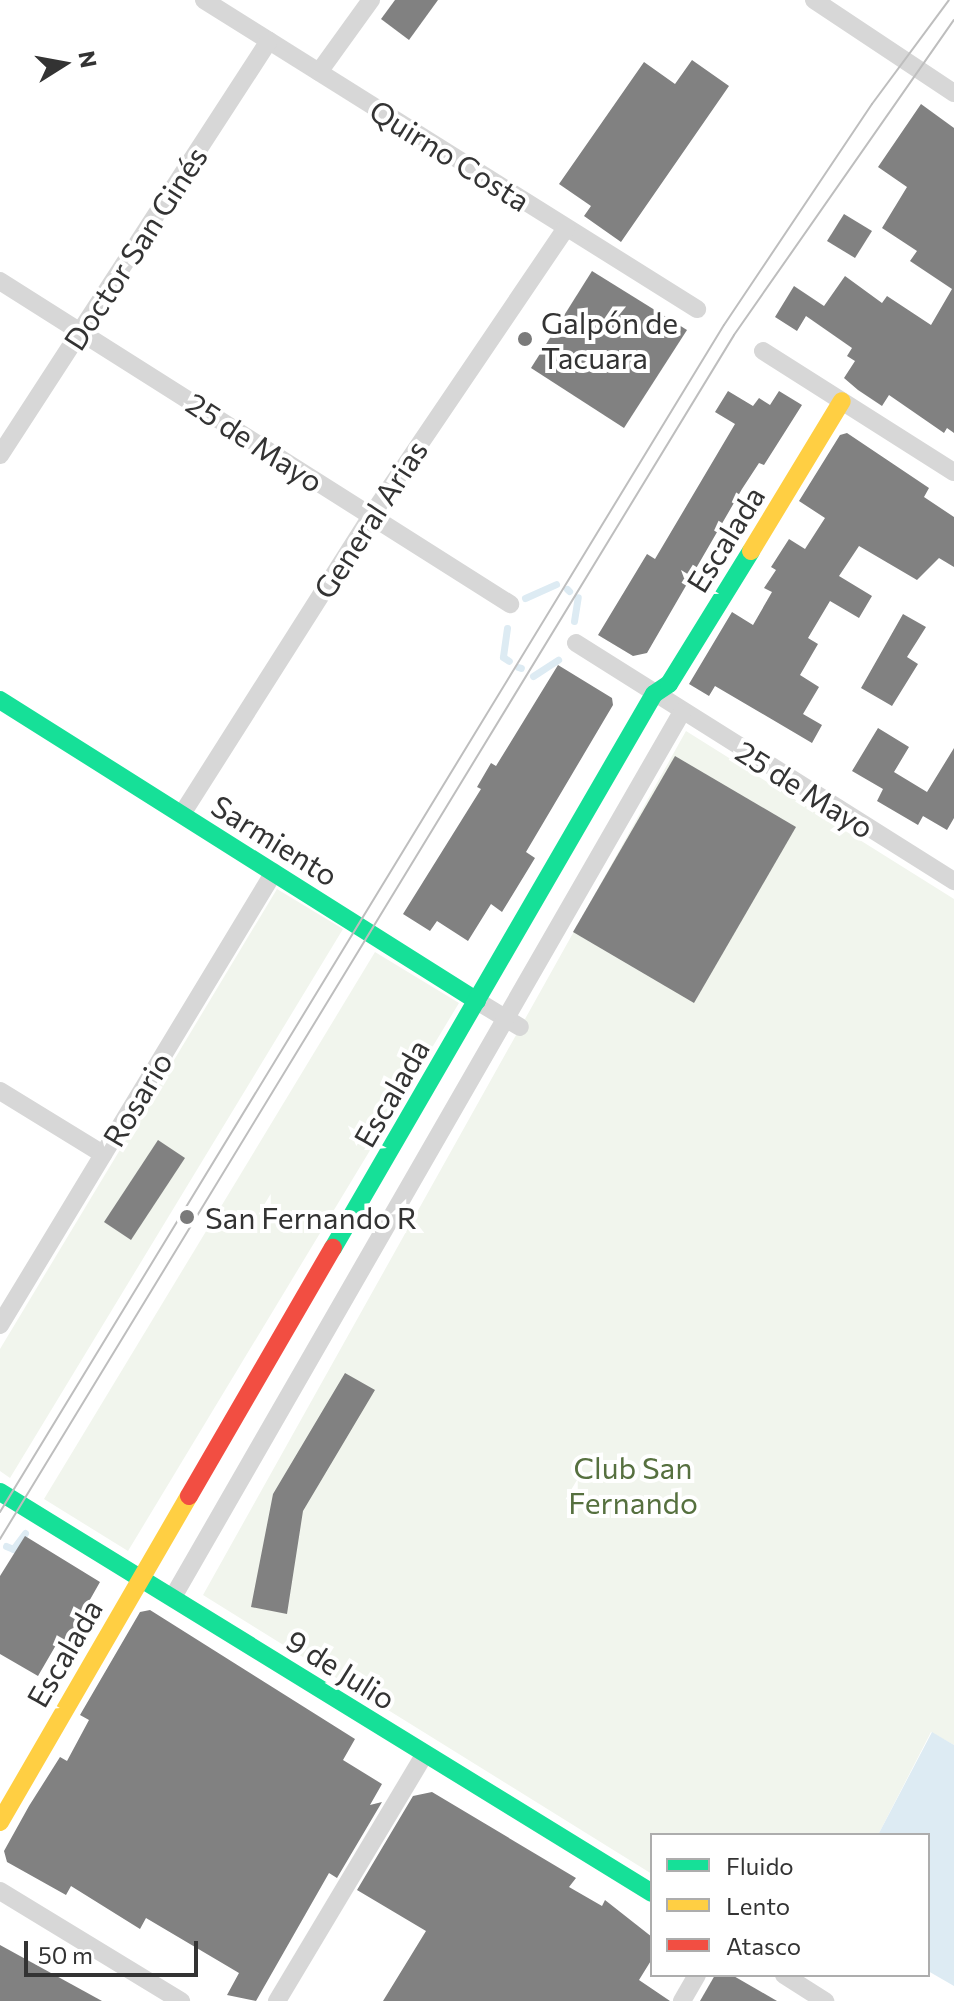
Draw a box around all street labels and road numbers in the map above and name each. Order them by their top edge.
street label: Quirno Costa [363,92,537,218]
street label: Doctor San Ginés [56,140,214,356]
street label: 25 de Mayo [180,385,330,499]
street label: General Arias [306,433,434,605]
street label: Escalada [678,479,772,599]
street label: 25 de Mayo [730,733,880,845]
street label: Sarmiento [205,787,345,893]
street label: Escalada [346,1033,436,1153]
street label: Rosario [95,1045,179,1153]
street label: Escalada [19,1593,109,1713]
street label: 9 de Julio [280,1622,402,1716]

